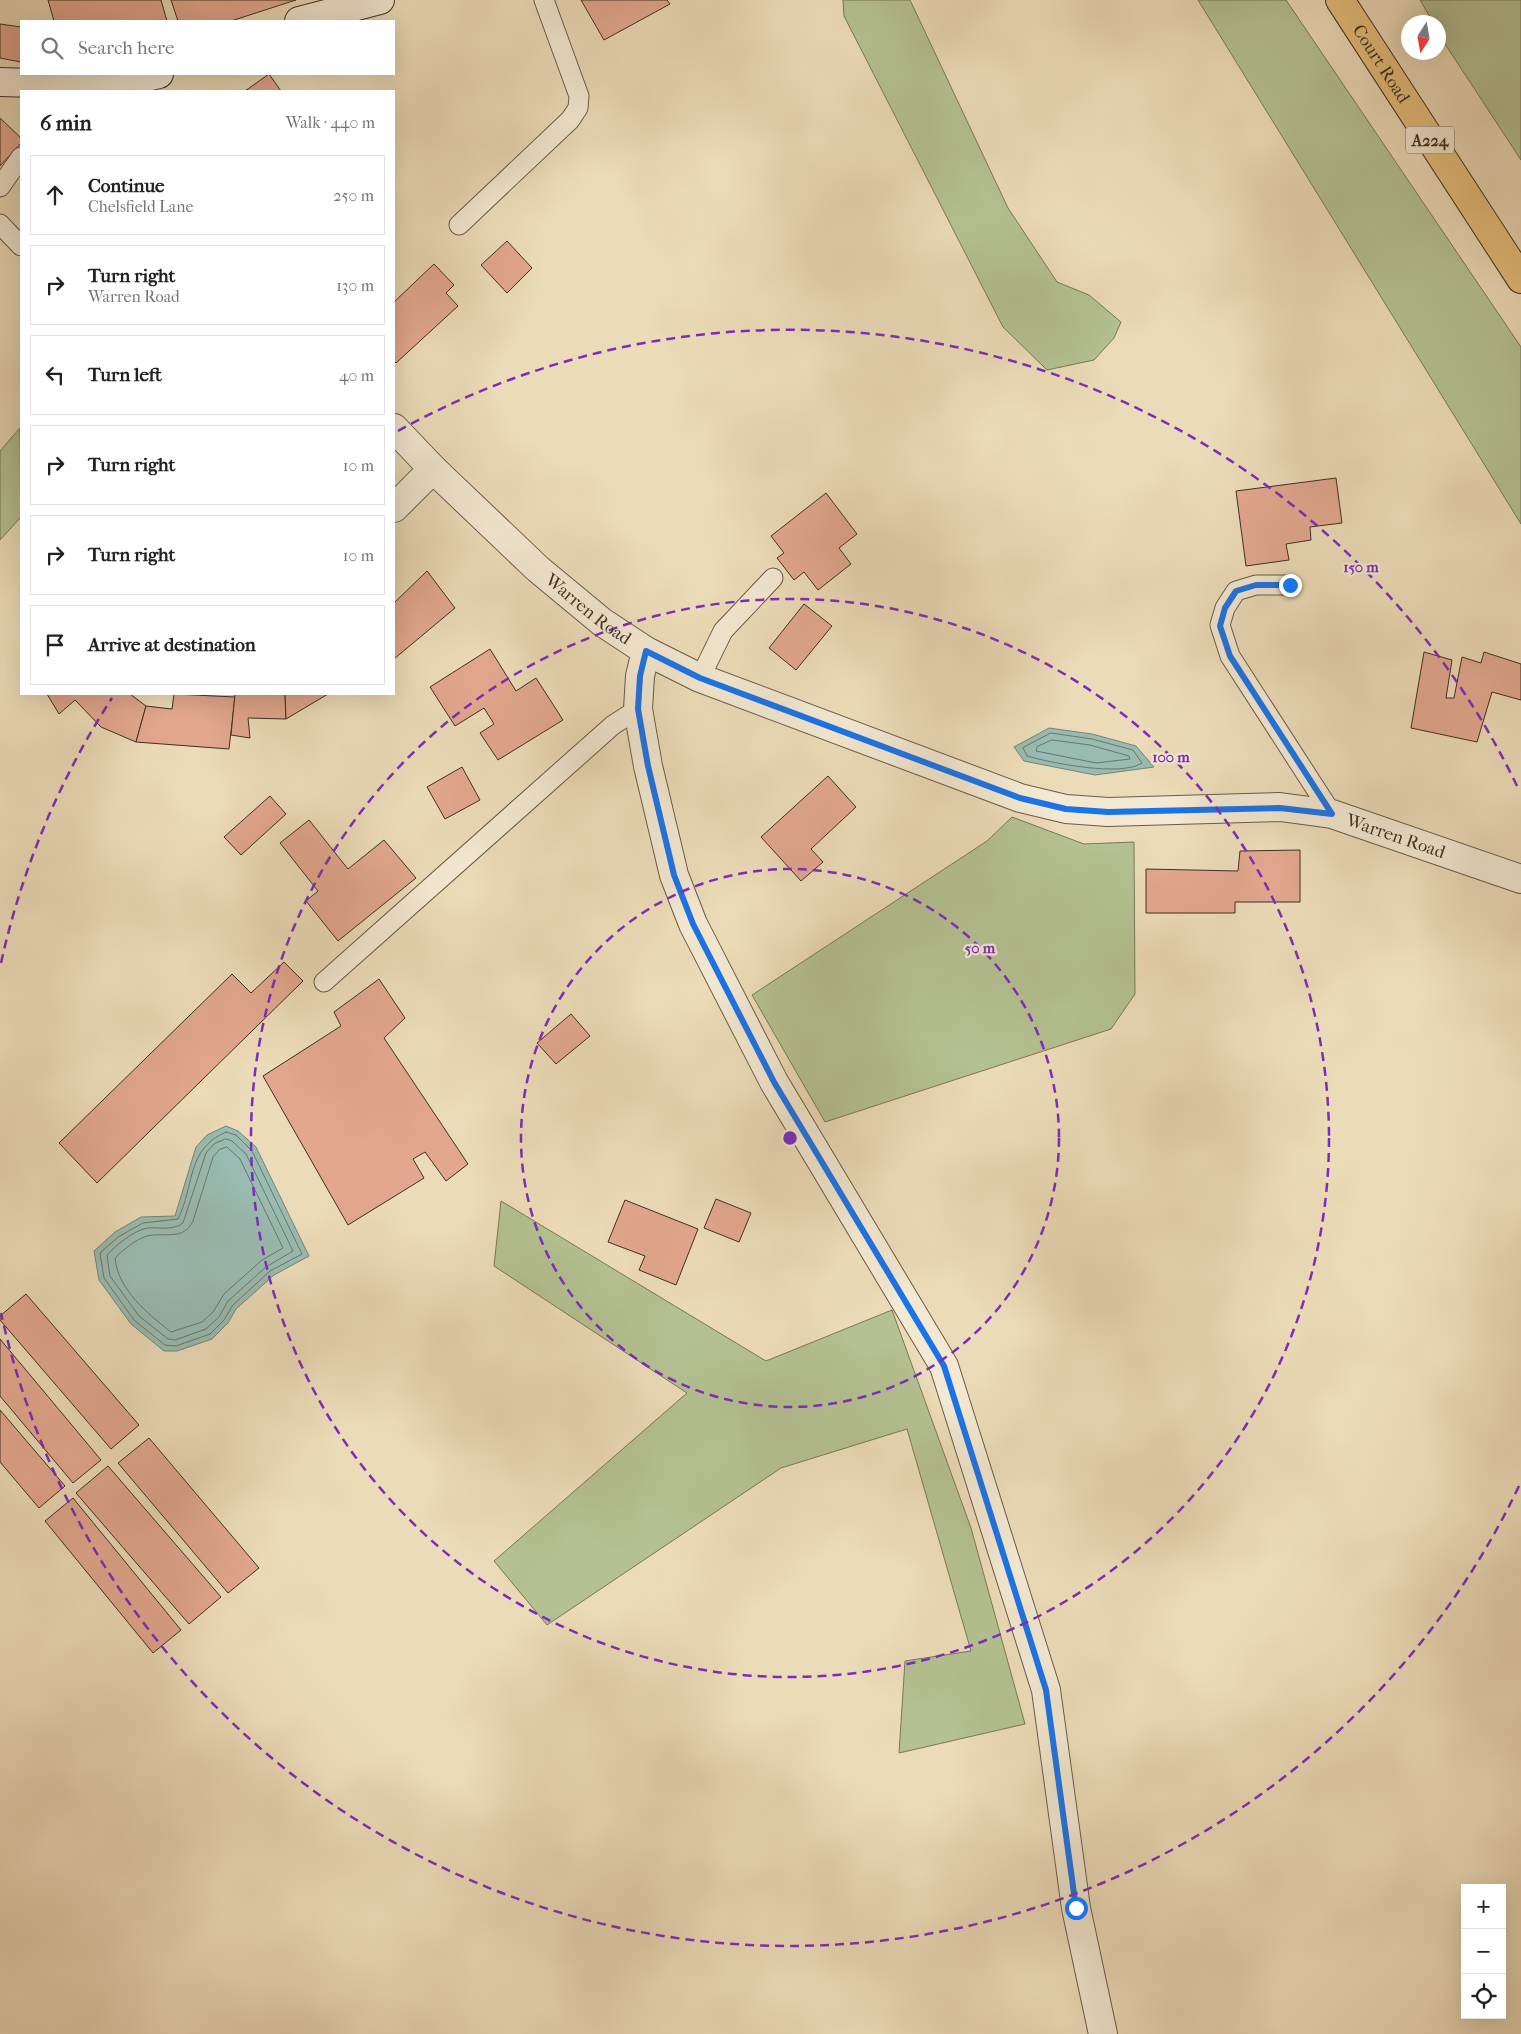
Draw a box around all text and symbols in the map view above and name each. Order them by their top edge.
north arrow [1401,15,1446,60]
search box [20,20,395,75]
street label: Court Road [1348,21,1415,107]
icon: search [38,34,66,62]
text: Search here [78,37,174,59]
text: 6 min [40,111,92,135]
text: Walk · 440 m [286,113,375,132]
road number: A224 [1406,126,1454,154]
text: Continue [88,175,164,197]
icon: ahead [41,181,69,209]
text: 250 m [333,186,374,205]
text: Chelsfield Lane [88,197,193,216]
text: Turn right [88,265,175,287]
icon: right [41,271,69,299]
text: 130 m [336,276,374,295]
text: Warren Road [88,287,180,306]
icon: left [41,361,69,389]
text: Turn left [88,364,162,386]
text: 40 m [339,366,374,385]
icon: right [41,451,69,479]
text: Turn right [88,454,175,476]
text: 10 m [343,456,374,475]
icon: right [41,541,69,569]
text: Turn right [88,544,175,566]
text: 10 m [343,546,374,565]
text: 150 m [1343,558,1379,576]
street label: Warren Road [540,568,635,649]
route end [1279,574,1302,597]
icon: arrive [41,631,69,659]
text: Arrive at destination [88,634,256,656]
text: 100 m [1152,748,1190,766]
street label: Warren Road [1343,809,1448,863]
text: 50 m [965,939,996,957]
centre of rings [781,1129,799,1147]
map controls [1461,1884,1506,2019]
button: + [1461,1884,1506,1929]
route start [1065,1897,1088,1920]
button: − [1461,1929,1506,1974]
button: locate [1461,1974,1506,2019]

